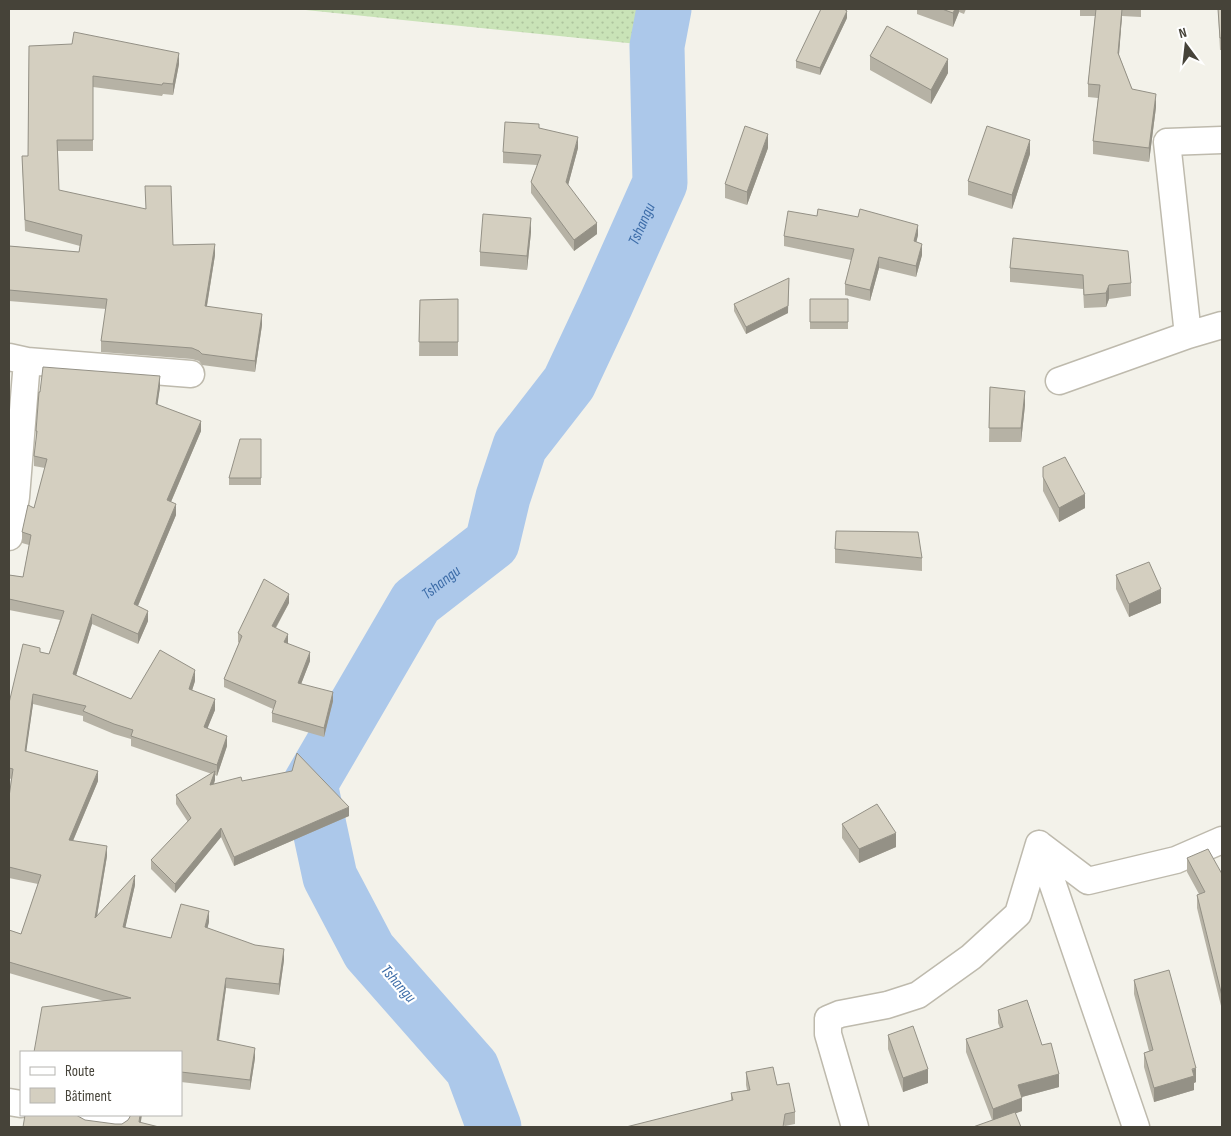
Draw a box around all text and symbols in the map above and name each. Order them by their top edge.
north arrow [1161,20,1211,70]
text: N [1177,24,1189,42]
water label: Tshangu [624,200,659,248]
water label: Tshangu [418,561,465,604]
water label: Tshangu [376,961,420,1007]
legend [20,1051,182,1116]
text: Route [65,1062,95,1081]
text: Bâtiment [65,1087,112,1106]

